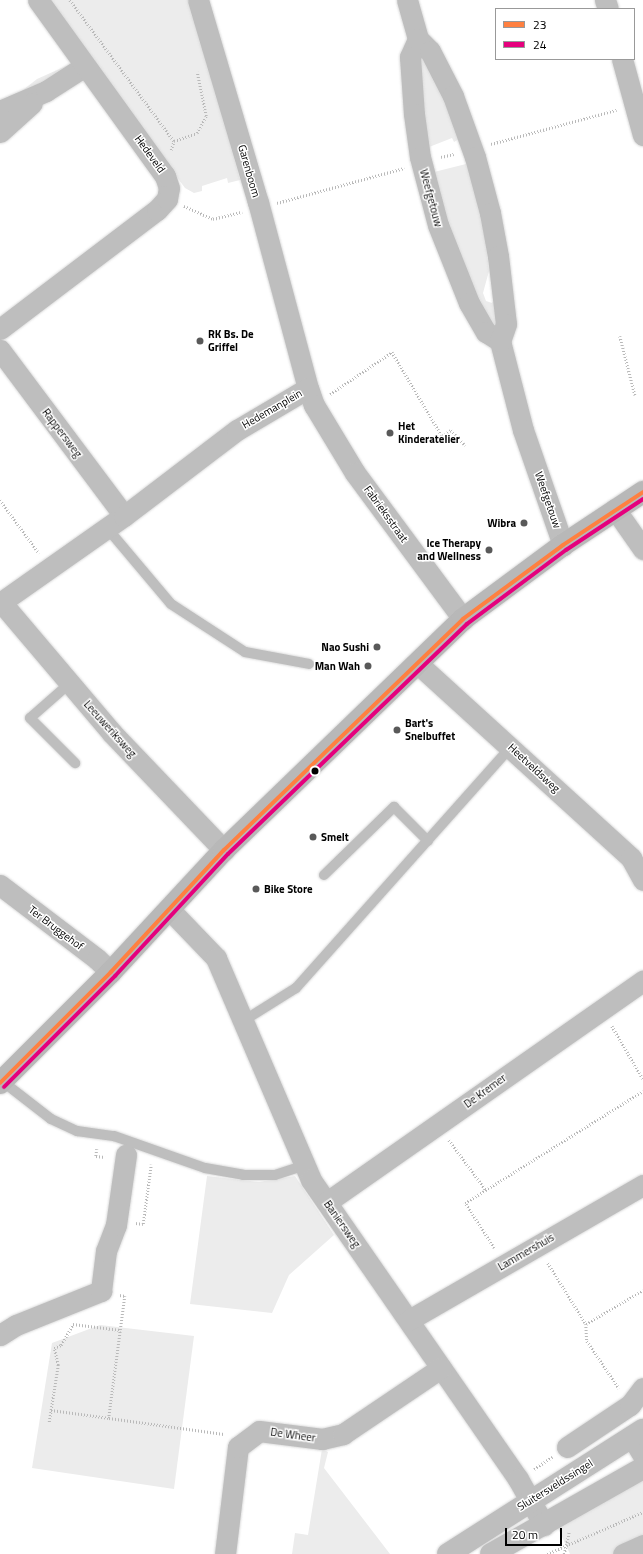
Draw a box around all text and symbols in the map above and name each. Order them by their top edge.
legend [495,8,635,60]
text: 23 [533,15,546,34]
text: 24 [533,35,546,54]
street label: Hedeveld [132,133,168,175]
street label: Garenboom [235,143,263,199]
street label: Weefgetouw [417,168,445,228]
place label: RK Bs. De Griffel [208,328,254,354]
marker: RK Bs. De Griffel [195,336,205,346]
street label: Hedemanplein [240,387,304,431]
street label: Rappersweg [39,406,85,460]
place label: Het Kinderatelier [398,420,460,446]
marker: Het Kinderatelier [385,428,395,438]
street label: Weefgetouw [532,470,564,530]
street label: Fabrieksstraat [361,483,411,545]
place label: Wibra [487,516,516,530]
marker: Wibra [519,518,529,528]
place label: Ice Therapy and Wellness [417,537,481,563]
marker: Ice Therapy and Wellness [484,545,494,555]
place label: Nao Sushi [321,640,369,654]
marker: Nao Sushi [372,642,382,652]
place label: Man Wah [315,659,360,673]
marker: Man Wah [363,661,373,671]
street label: Leeuweriksweg [81,698,139,760]
place label: Bart's Snelbuffet [405,717,455,743]
marker: Bart's Snelbuffet [392,725,402,735]
street label: Heetveldsweg [505,741,563,795]
unlabelled marker [310,766,320,776]
place label: Smelt [321,830,349,844]
marker: Smelt [308,832,318,842]
place label: Bike Store [264,882,313,896]
marker: Bike Store [251,884,261,894]
street label: Ter Bruggehof [26,903,86,953]
street label: De Kremer [461,1071,509,1111]
street label: Baniersweg [321,1198,363,1250]
street label: Lammershuis [495,1231,557,1273]
street label: De Wheer [269,1425,317,1445]
street label: Sluitersveldssingel [515,1457,595,1513]
scale bar [507,1520,564,1546]
text: 20 m [512,1525,538,1544]

